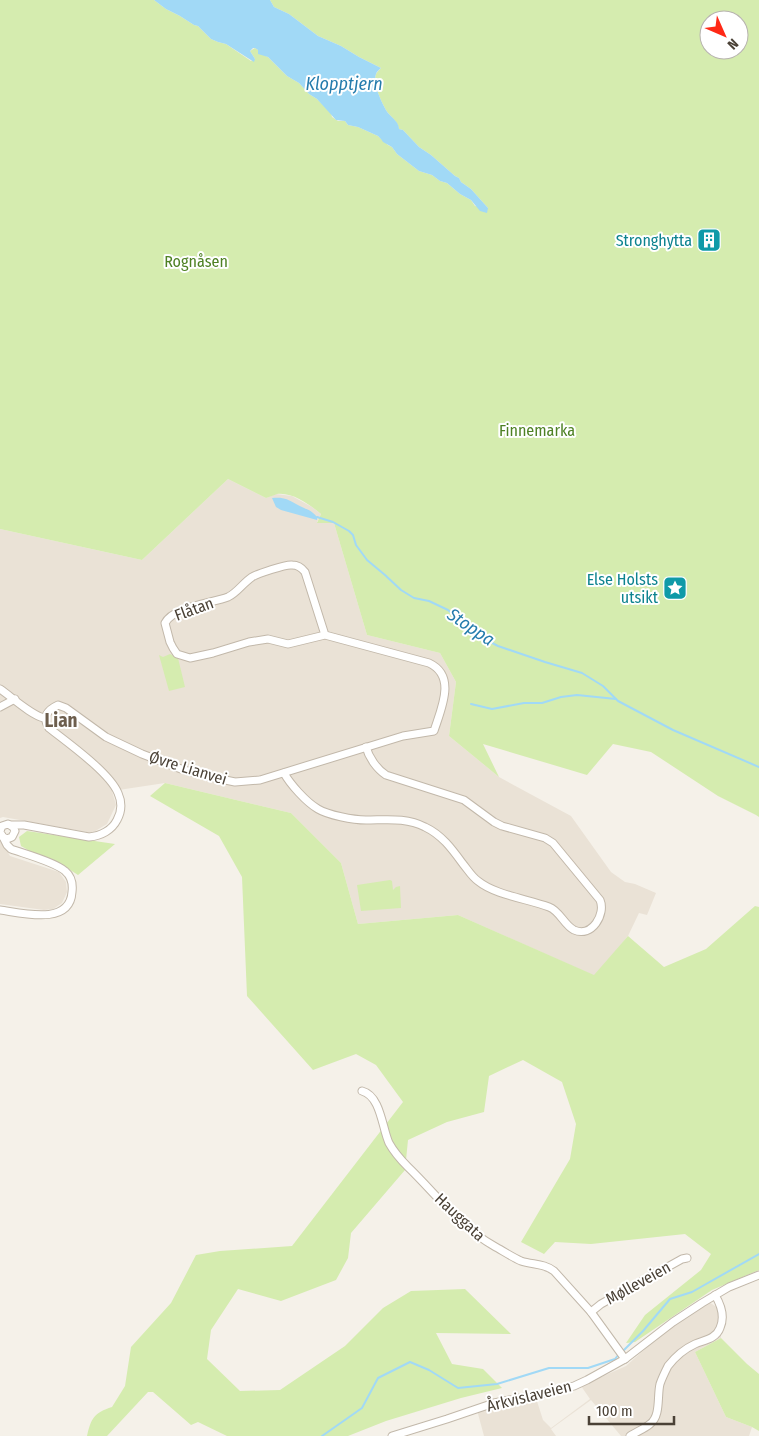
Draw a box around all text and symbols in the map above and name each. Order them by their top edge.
north arrow [699,10,749,60]
text: N [724,35,742,53]
water label: Klopptjern [305,73,383,95]
building icon: Stronghytta [696,227,722,253]
place label: Stronghytta [616,231,692,250]
park label: Rognåsen [164,252,228,271]
park label: Finnemarka [499,421,575,440]
place label: Else Holsts utsikt [587,570,659,607]
place icon: Else Holsts utsikt [662,575,688,601]
street label: Flåtan [172,593,216,625]
water label: Stoppa [442,603,499,651]
district label: Lian [44,709,78,732]
street label: Øvre Lianvei [147,747,229,789]
street label: Hauggata [431,1189,489,1245]
street label: Mølleveien [602,1257,674,1309]
street label: Årkvislaveien [484,1375,573,1416]
scale bar [589,1394,674,1426]
text: 100 m [596,1402,633,1420]

